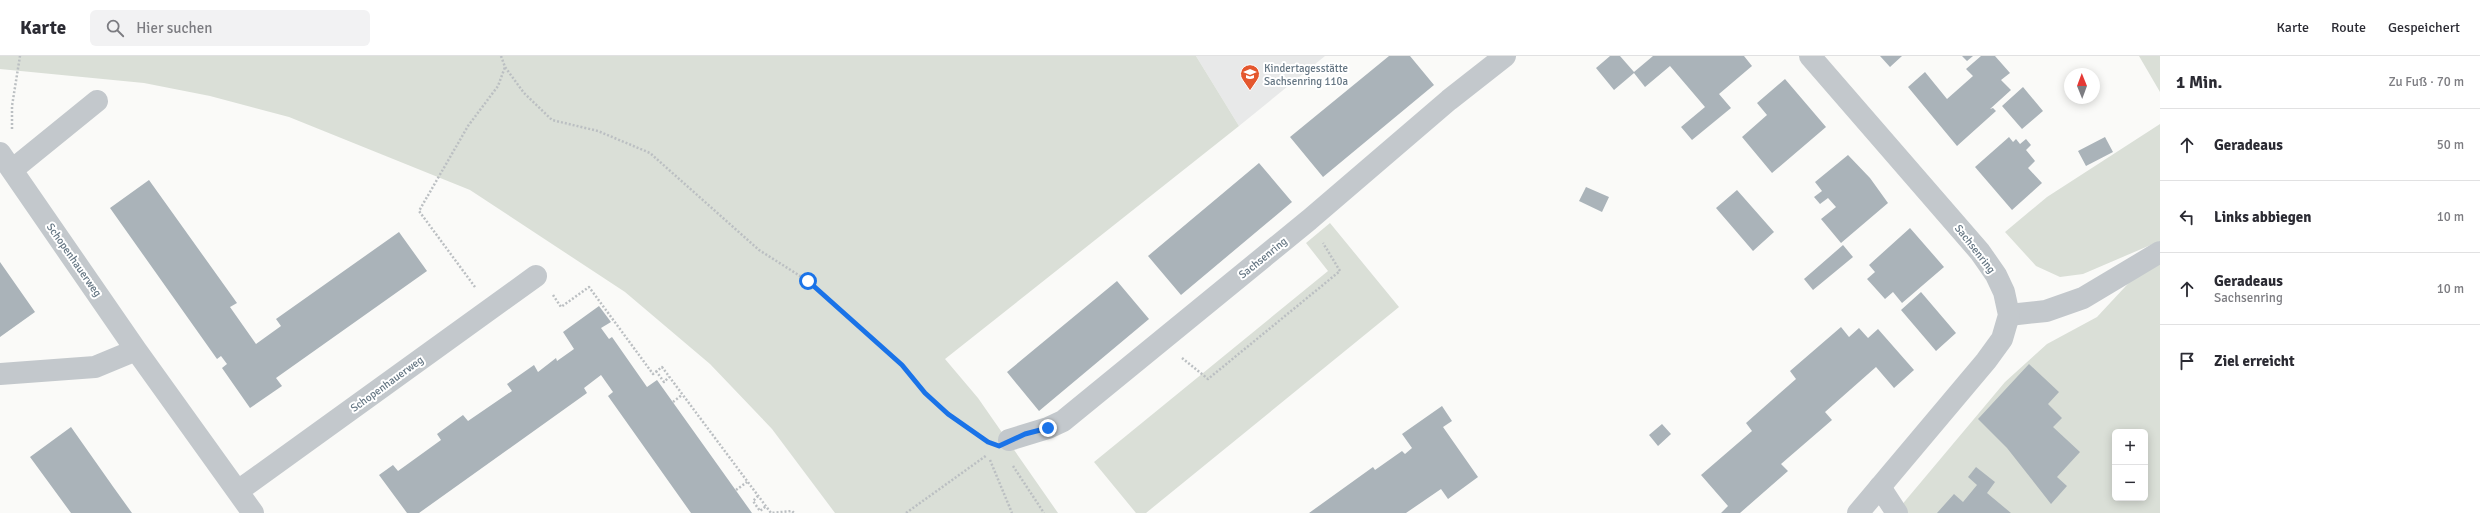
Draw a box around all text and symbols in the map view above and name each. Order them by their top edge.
search box [90,10,370,46]
text: Karte [20,16,66,40]
icon: search [104,17,126,39]
text: Hier suchen [136,19,212,37]
text: Karte [2276,19,2309,36]
text: Route [2331,19,2366,36]
text: Gespeichert [2388,19,2460,36]
place label: Kindertagesstätte Sachsenring 110a [1264,62,1348,88]
school or university icon: Kindertagesstätte Sachsenring 110a [1239,63,1261,91]
north arrow [2064,68,2100,104]
text: 1 Min. [2176,72,2222,93]
text: Zu Fuß · 70 m [2388,74,2464,90]
icon: ahead [2176,134,2198,156]
text: Geradeaus [2214,136,2283,154]
text: 50 m [2437,137,2464,153]
icon: left [2176,206,2198,228]
text: Links abbiegen [2214,208,2311,226]
text: 10 m [2437,209,2464,225]
street label: Schopenhauerweg [44,221,104,299]
street label: Sachsenring [1952,222,1998,276]
street label: Sachsenring [1236,235,1290,281]
route start [799,272,817,290]
text: Geradeaus [2214,272,2283,290]
icon: ahead [2176,278,2198,300]
text: 10 m [2437,281,2464,297]
text: Sachsenring [2214,290,2283,306]
icon: arrive [2176,350,2198,372]
text: Ziel erreicht [2214,352,2295,370]
street label: Schopenhauerweg [348,353,426,415]
route end [1039,419,1057,437]
map controls [2112,429,2148,501]
button: + [2112,429,2148,465]
button: − [2112,465,2148,501]

